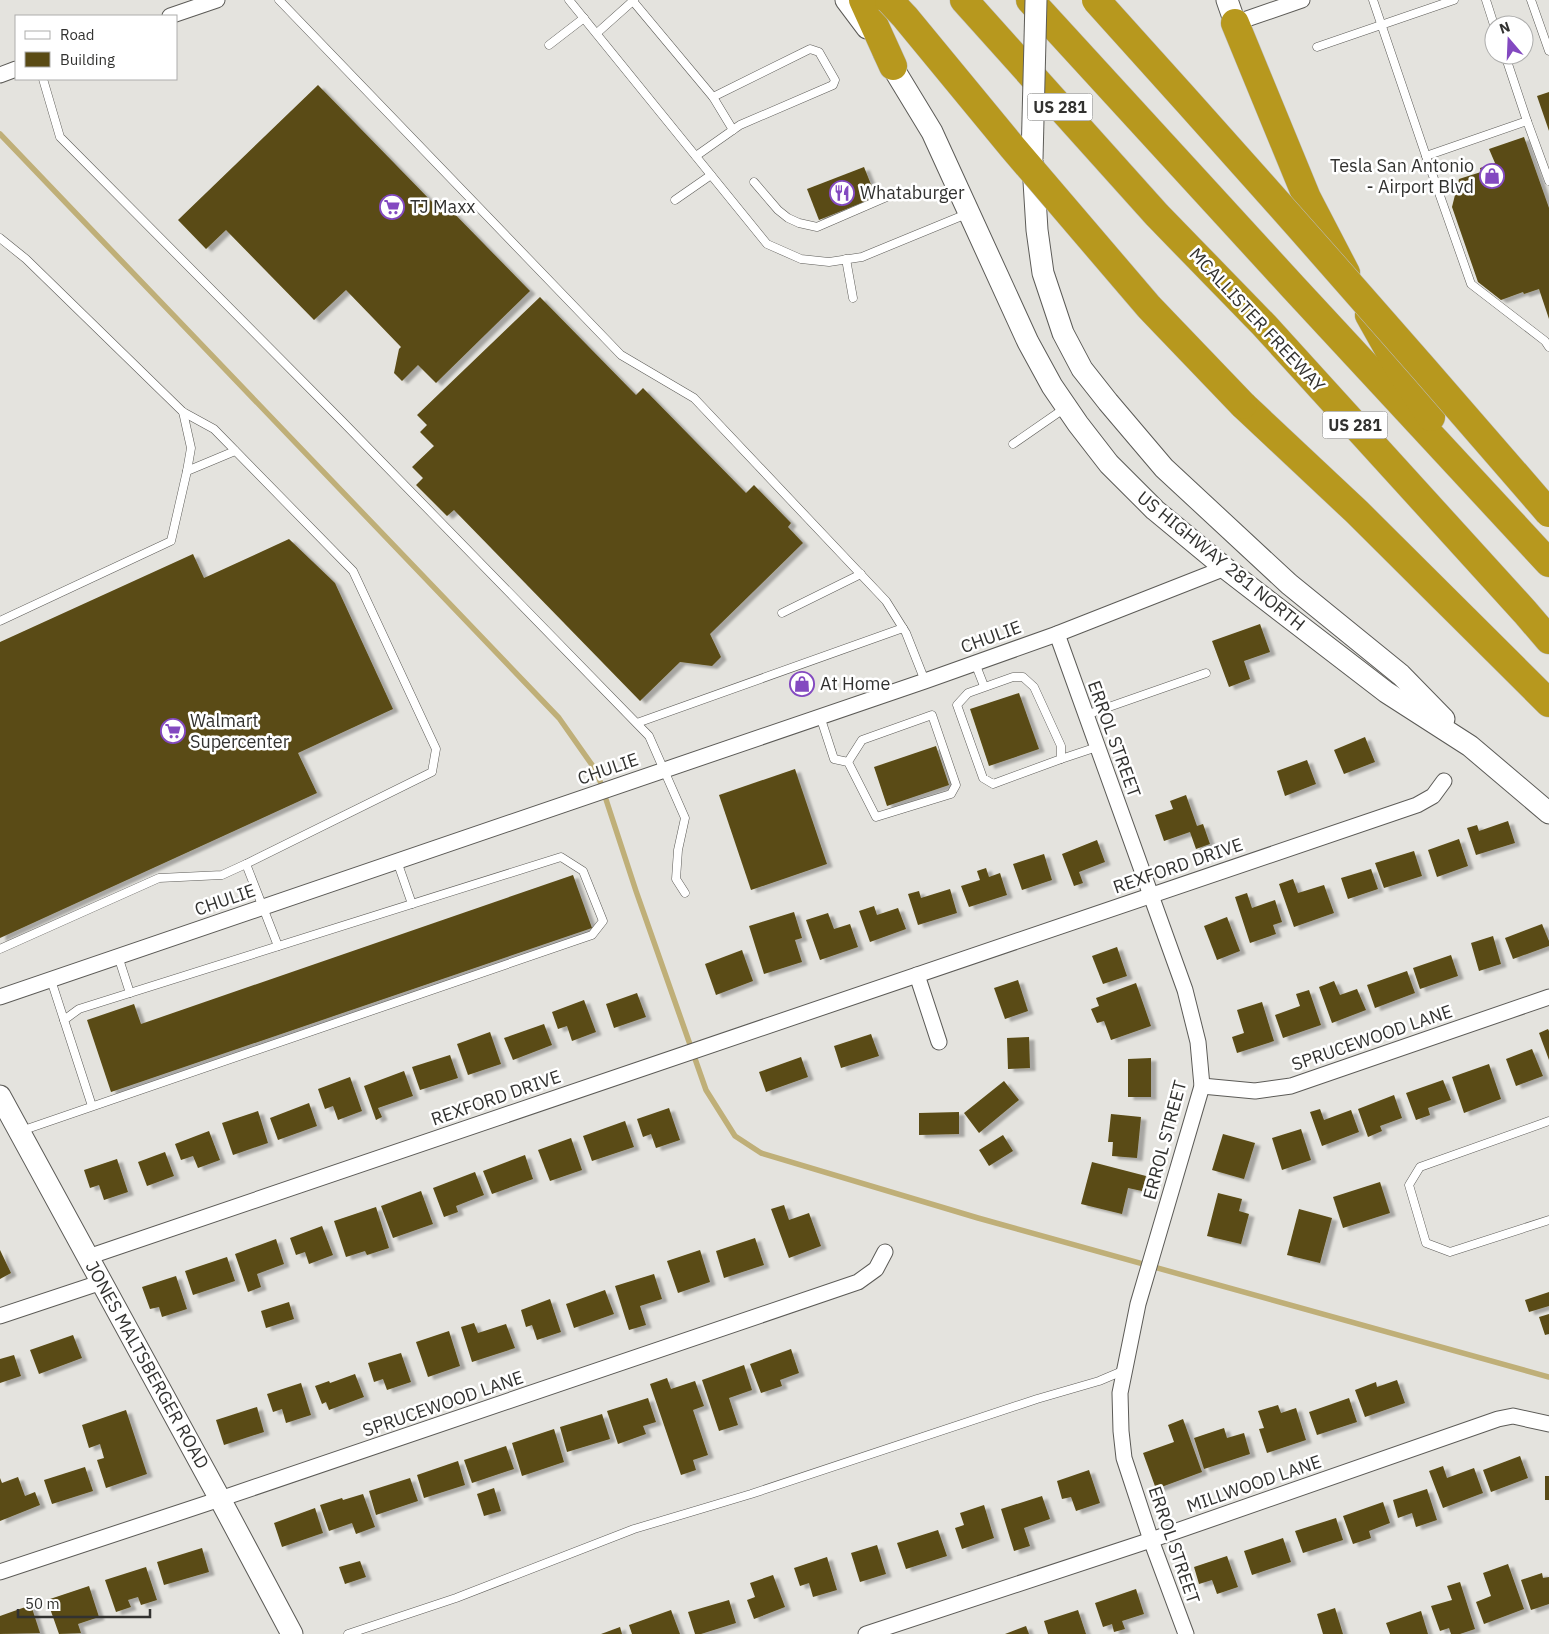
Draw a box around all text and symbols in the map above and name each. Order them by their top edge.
legend [15,15,178,80]
north arrow [1484,15,1534,65]
text: N [1497,18,1512,38]
text: Road [60,25,95,44]
text: Building [60,50,115,69]
road number: US 281 [1028,94,1092,120]
place label: Tesla San Antonio - Airport Blvd [1330,154,1474,198]
shop icon: Tesla San Antonio - Airport Blvd [1479,163,1505,189]
restaurant icon: Whataburger [829,180,855,206]
place label: Whataburger [860,181,965,204]
supermarket icon: TJ Maxx [379,194,405,220]
place label: TJ Maxx [410,195,475,218]
street label: MCALLISTER FREEWAY [1184,243,1330,397]
road number: US 281 [1322,412,1388,438]
street label: US HIGHWAY 281 NORTH [1133,486,1310,636]
street label: CHULIE [957,615,1024,658]
shop icon: At Home [789,671,815,697]
place label: At Home [820,672,891,695]
street label: ERROL STREET [1083,677,1146,800]
place label: Walmart Supercenter [190,709,290,753]
supermarket icon: Walmart Supercenter [160,718,186,744]
street label: CHULIE [574,747,641,790]
street label: REXFORD DRIVE [1110,833,1246,898]
street label: CHULIE [191,878,258,921]
street label: SPRUCEWOOD LANE [1288,999,1455,1076]
street label: REXFORD DRIVE [428,1065,564,1130]
street label: ERROL STREET [1138,1078,1192,1202]
street label: JONES MALTSBERGER ROAD [81,1257,214,1473]
street label: SPRUCEWOOD LANE [359,1365,526,1442]
street label: MILLWOOD LANE [1183,1450,1324,1517]
street label: ERROL STREET [1144,1483,1205,1607]
scale bar [18,1586,150,1618]
text: 50 m [25,1594,60,1613]

